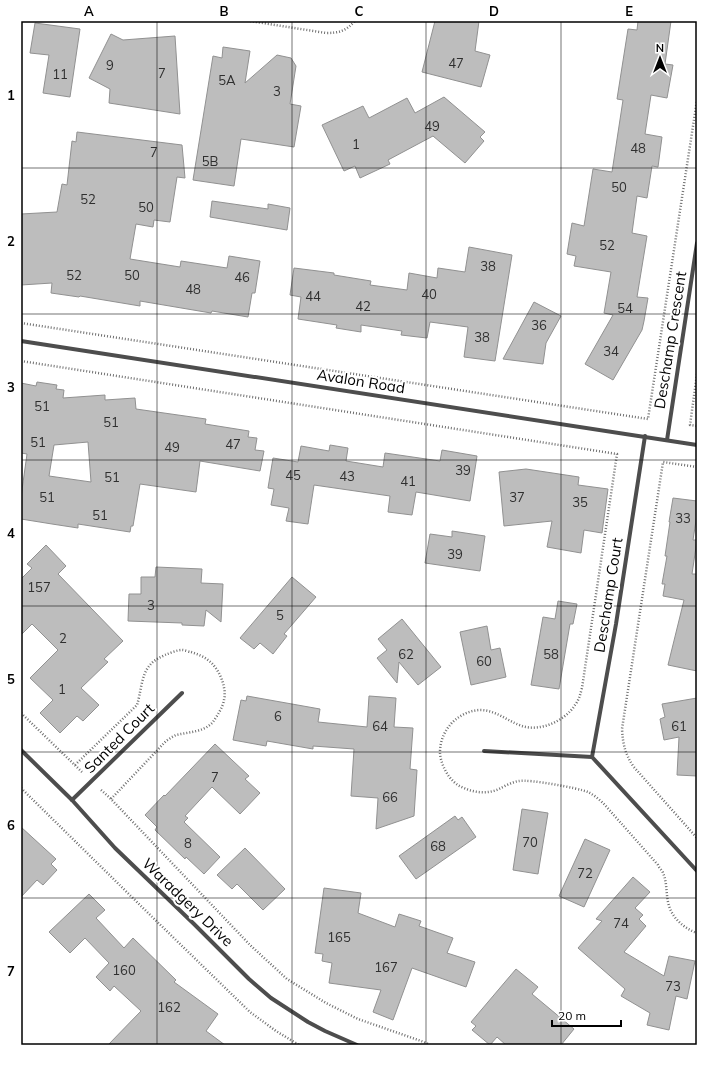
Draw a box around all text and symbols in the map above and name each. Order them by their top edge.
text: A [84,3,94,19]
text: B [220,3,229,19]
text: C [355,3,364,19]
text: D [489,3,499,19]
text: E [625,3,633,19]
north arrow [640,38,680,78]
text: N [656,41,664,55]
house number: 47 [448,55,464,71]
house number: 9 [106,57,114,73]
house number: 7 [158,65,166,81]
house number: 11 [52,66,68,82]
house number: 5A [218,72,236,88]
house number: 3 [273,83,281,99]
text: 1 [7,87,15,103]
house number: 49 [424,118,440,134]
house number: 1 [352,136,360,152]
house number: 48 [630,140,646,156]
house number: 7 [150,144,158,160]
house number: 5B [202,153,218,169]
house number: 50 [611,179,627,195]
house number: 52 [80,191,96,207]
house number: 50 [138,199,154,215]
text: 2 [7,233,15,249]
house number: 52 [599,237,615,253]
house number: 38 [480,258,496,274]
house number: 52 [66,267,82,283]
house number: 50 [124,267,140,283]
house number: 46 [234,269,250,285]
street label: Deschamp Crescent [650,270,690,410]
house number: 48 [185,281,201,297]
house number: 40 [421,286,437,302]
house number: 44 [305,288,321,304]
house number: 42 [355,298,371,314]
house number: 54 [617,300,633,316]
house number: 36 [531,317,547,333]
house number: 38 [474,329,490,345]
house number: 34 [603,343,619,359]
street label: Avalon Road [316,365,406,397]
text: 3 [7,379,15,395]
house number: 51 [34,398,50,414]
house number: 51 [103,414,119,430]
house number: 51 [30,434,46,450]
house number: 47 [225,436,241,452]
house number: 49 [164,439,180,455]
house number: 39 [455,462,471,478]
house number: 45 [285,467,301,483]
house number: 43 [339,468,355,484]
house number: 51 [104,469,120,485]
house number: 41 [400,473,416,489]
house number: 51 [39,489,55,505]
house number: 37 [509,489,525,505]
house number: 35 [572,494,588,510]
house number: 51 [92,507,108,523]
house number: 33 [675,510,691,526]
text: 4 [7,525,15,541]
street label: Deschamp Court [590,536,626,654]
house number: 39 [447,546,463,562]
house number: 157 [27,579,51,595]
house number: 3 [147,597,155,613]
house number: 5 [276,607,284,623]
house number: 2 [59,630,67,646]
house number: 62 [398,646,414,662]
house number: 58 [543,646,559,662]
house number: 60 [476,653,492,669]
text: 5 [7,671,15,687]
house number: 1 [58,681,66,697]
street label: Santed Court [80,699,158,777]
house number: 6 [274,708,282,724]
house number: 64 [372,718,388,734]
house number: 61 [671,718,687,734]
house number: 7 [211,769,219,785]
house number: 66 [382,789,398,805]
text: 6 [7,817,15,833]
house number: 70 [522,834,538,850]
house number: 8 [184,835,192,851]
house number: 68 [430,838,446,854]
street label: Waradgery Drive [138,854,238,950]
house number: 72 [577,865,593,881]
house number: 74 [613,915,629,931]
house number: 165 [327,929,351,945]
house number: 167 [374,959,398,975]
house number: 160 [112,962,136,978]
text: 7 [7,963,15,979]
house number: 73 [665,978,681,994]
house number: 162 [157,999,181,1015]
scale bar [552,1002,621,1028]
text: 20 m [558,1008,586,1023]

